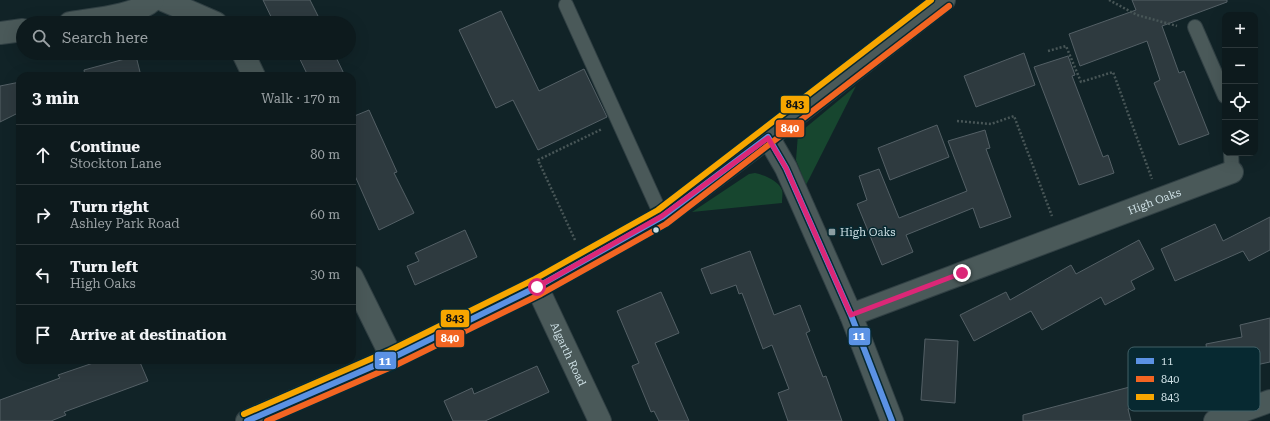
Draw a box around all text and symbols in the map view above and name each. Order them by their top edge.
map controls [1222,12,1258,156]
button: + [1222,12,1258,48]
search box [16,16,356,60]
icon: search [30,27,52,49]
text: Search here [62,29,148,47]
button: − [1222,48,1258,84]
button: locate [1222,84,1258,120]
text: 3 min [32,88,79,108]
text: Walk · 170 m [261,91,340,106]
line badge: 843 [780,95,810,114]
text: 843 [786,98,804,111]
line badge: 840 [775,119,805,138]
button: layers [1222,120,1258,156]
text: 840 [781,122,799,135]
text: Continue [70,138,140,156]
icon: ahead [32,144,54,166]
text: 80 m [310,147,340,162]
text: Stockton Lane [70,156,161,171]
street label: High Oaks [1126,186,1183,217]
text: Turn right [70,198,149,216]
icon: right [32,204,54,226]
text: 60 m [310,207,340,222]
text: Ashley Park Road [70,216,179,231]
unlabelled marker [651,225,661,235]
place label: High Oaks [840,226,896,239]
marker: High Oaks [827,227,837,237]
text: Turn left [70,258,138,276]
icon: left [32,264,54,286]
route end [953,264,971,282]
text: 30 m [310,267,340,282]
text: High Oaks [70,276,136,291]
route start [528,278,546,296]
line badge: 843 [440,309,470,328]
text: 843 [446,312,464,325]
street label: Algarth Road [547,320,589,388]
icon: arrive [32,324,54,346]
text: Arrive at destination [70,326,226,344]
line badge: 11 [848,327,871,346]
line badge: 840 [435,329,465,348]
text: 11 [853,330,865,343]
text: 840 [441,332,459,345]
legend [1128,347,1260,411]
line badge: 11 [374,351,397,370]
text: 11 [379,355,391,368]
text: 11 [1161,355,1173,368]
text: 840 [1161,373,1179,386]
text: 843 [1161,391,1179,404]

